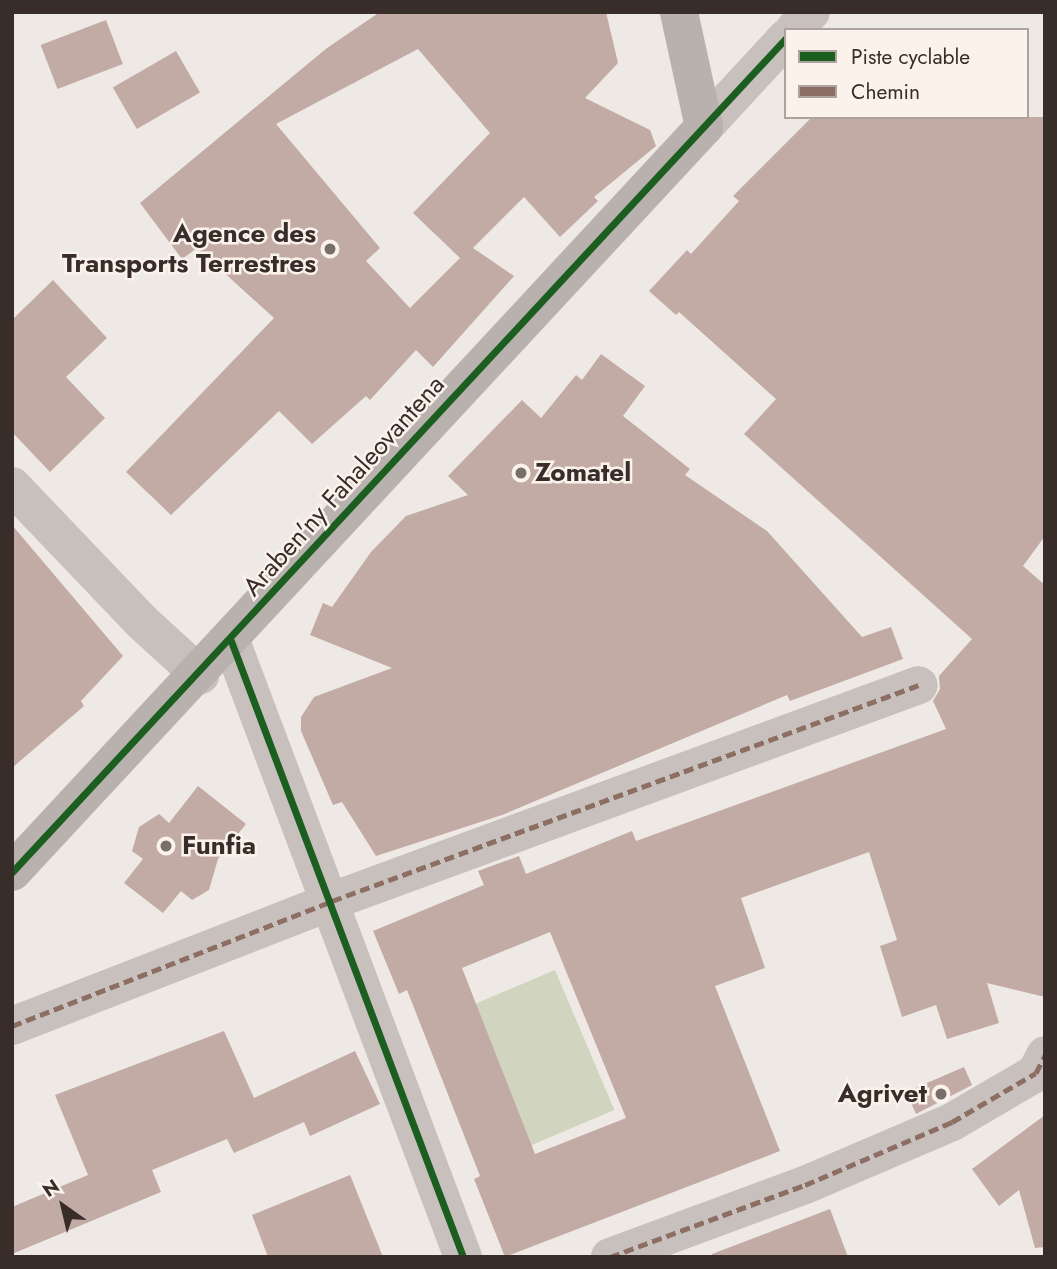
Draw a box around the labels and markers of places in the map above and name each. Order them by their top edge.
place label: Agence des Transports Terrestres [62,218,316,280]
marker: Agence des Transports Terrestres [322,241,338,257]
place label: Zomatel [535,457,631,489]
marker: Zomatel [513,465,529,481]
place label: Funfia [182,830,256,862]
marker: Funfia [156,836,176,856]
place label: Agrivet [838,1078,927,1110]
marker: Agrivet [933,1086,949,1102]

